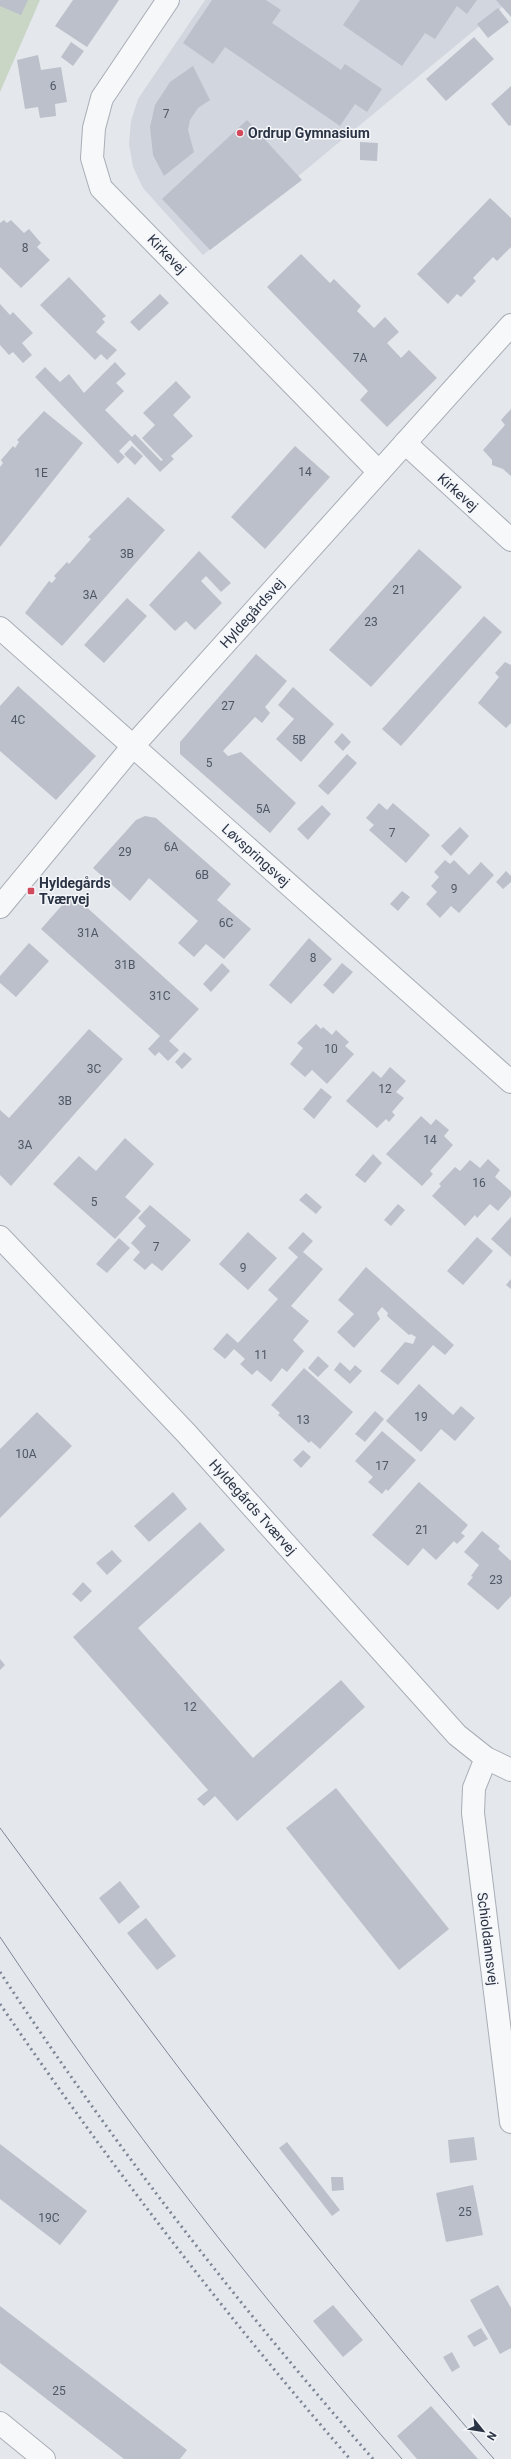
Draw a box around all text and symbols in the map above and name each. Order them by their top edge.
house number: 6 [50,79,57,93]
house number: 7 [163,107,170,121]
place label: Ordrup Gymnasium [248,125,370,141]
marker: Ordrup Gymnasium [235,128,245,138]
street label: Kirkevej [144,231,190,277]
house number: 8 [22,241,29,255]
house number: 7A [353,351,367,365]
house number: 14 [298,465,312,479]
house number: 1E [34,466,48,480]
street label: Kirkevej [435,470,481,514]
house number: 3B [120,547,134,561]
street label: Hyldegårdsvej [217,575,287,651]
house number: 21 [392,583,406,597]
house number: 3A [83,588,97,602]
house number: 23 [364,615,378,629]
house number: 27 [221,699,235,713]
house number: 4C [11,713,25,727]
house number: 5B [292,733,306,747]
house number: 5 [206,756,213,770]
house number: 5A [256,802,270,816]
street label: Løvspringsvej [219,820,293,890]
house number: 7 [389,826,396,840]
house number: 6A [164,840,178,854]
house number: 29 [118,845,132,859]
house number: 6B [195,868,209,882]
place label: Hyldegårds Tværvej [39,875,111,907]
house number: 9 [451,882,457,896]
marker: Hyldegårds Tværvej [26,886,36,896]
house number: 6C [219,916,233,930]
house number: 31A [77,926,99,940]
house number: 8 [310,951,317,965]
house number: 31B [115,958,135,972]
house number: 31C [149,989,171,1003]
house number: 10 [324,1042,338,1056]
house number: 3C [87,1062,101,1076]
house number: 12 [378,1082,392,1096]
house number: 3B [58,1094,72,1108]
house number: 14 [423,1133,437,1147]
house number: 3A [18,1138,32,1152]
house number: 16 [472,1176,486,1190]
house number: 5 [91,1195,98,1209]
house number: 7 [153,1240,160,1254]
house number: 9 [240,1261,246,1275]
house number: 11 [254,1348,268,1362]
house number: 19 [414,1410,428,1424]
house number: 13 [296,1413,310,1427]
house number: 10A [15,1447,37,1461]
street label: Hyldegårds Tværvej [206,1456,300,1558]
house number: 17 [375,1459,389,1473]
house number: 21 [415,1523,429,1537]
house number: 23 [489,1573,503,1587]
house number: 12 [183,1700,197,1714]
street label: Schioldannsvej [474,1891,502,1987]
house number: 25 [458,2205,472,2219]
house number: 19C [38,2211,60,2225]
house number: 25 [52,2384,66,2398]
north arrow [463,2411,503,2451]
text: N [484,2429,499,2443]

